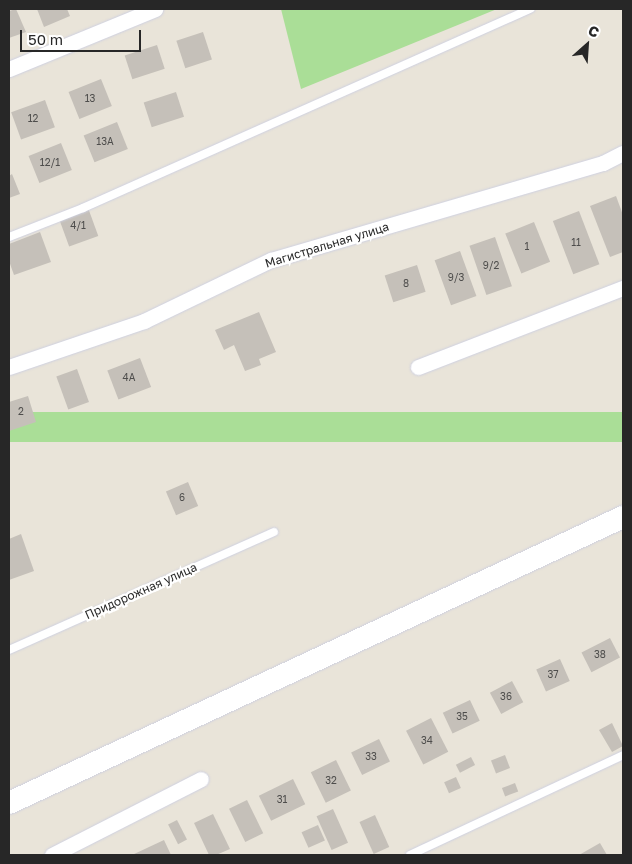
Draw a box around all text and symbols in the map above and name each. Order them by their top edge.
scale bar [22,20,144,52]
north arrow [562,20,612,70]
text: С [586,21,602,41]
text: 50 m [28,30,63,48]
house number: 13 [85,93,95,105]
house number: 12 [28,113,38,125]
house number: 13А [96,136,114,148]
house number: 12/1 [40,157,60,169]
street label: Магистральная улица [263,219,391,271]
house number: 4/1 [70,220,86,232]
house number: 11 [571,237,581,249]
house number: 1 [525,241,529,253]
house number: 9/2 [483,260,499,272]
house number: 9/3 [448,272,464,284]
house number: 8 [403,278,409,290]
house number: 4А [123,372,135,384]
house number: 2 [18,406,24,418]
house number: 6 [179,492,185,504]
street label: Придорожная улица [83,560,199,622]
house number: 38 [594,649,606,661]
house number: 37 [547,669,559,681]
house number: 36 [500,691,512,703]
house number: 35 [456,711,468,723]
house number: 34 [421,735,433,747]
house number: 33 [365,751,377,763]
house number: 32 [325,775,337,787]
house number: 31 [277,794,287,806]

